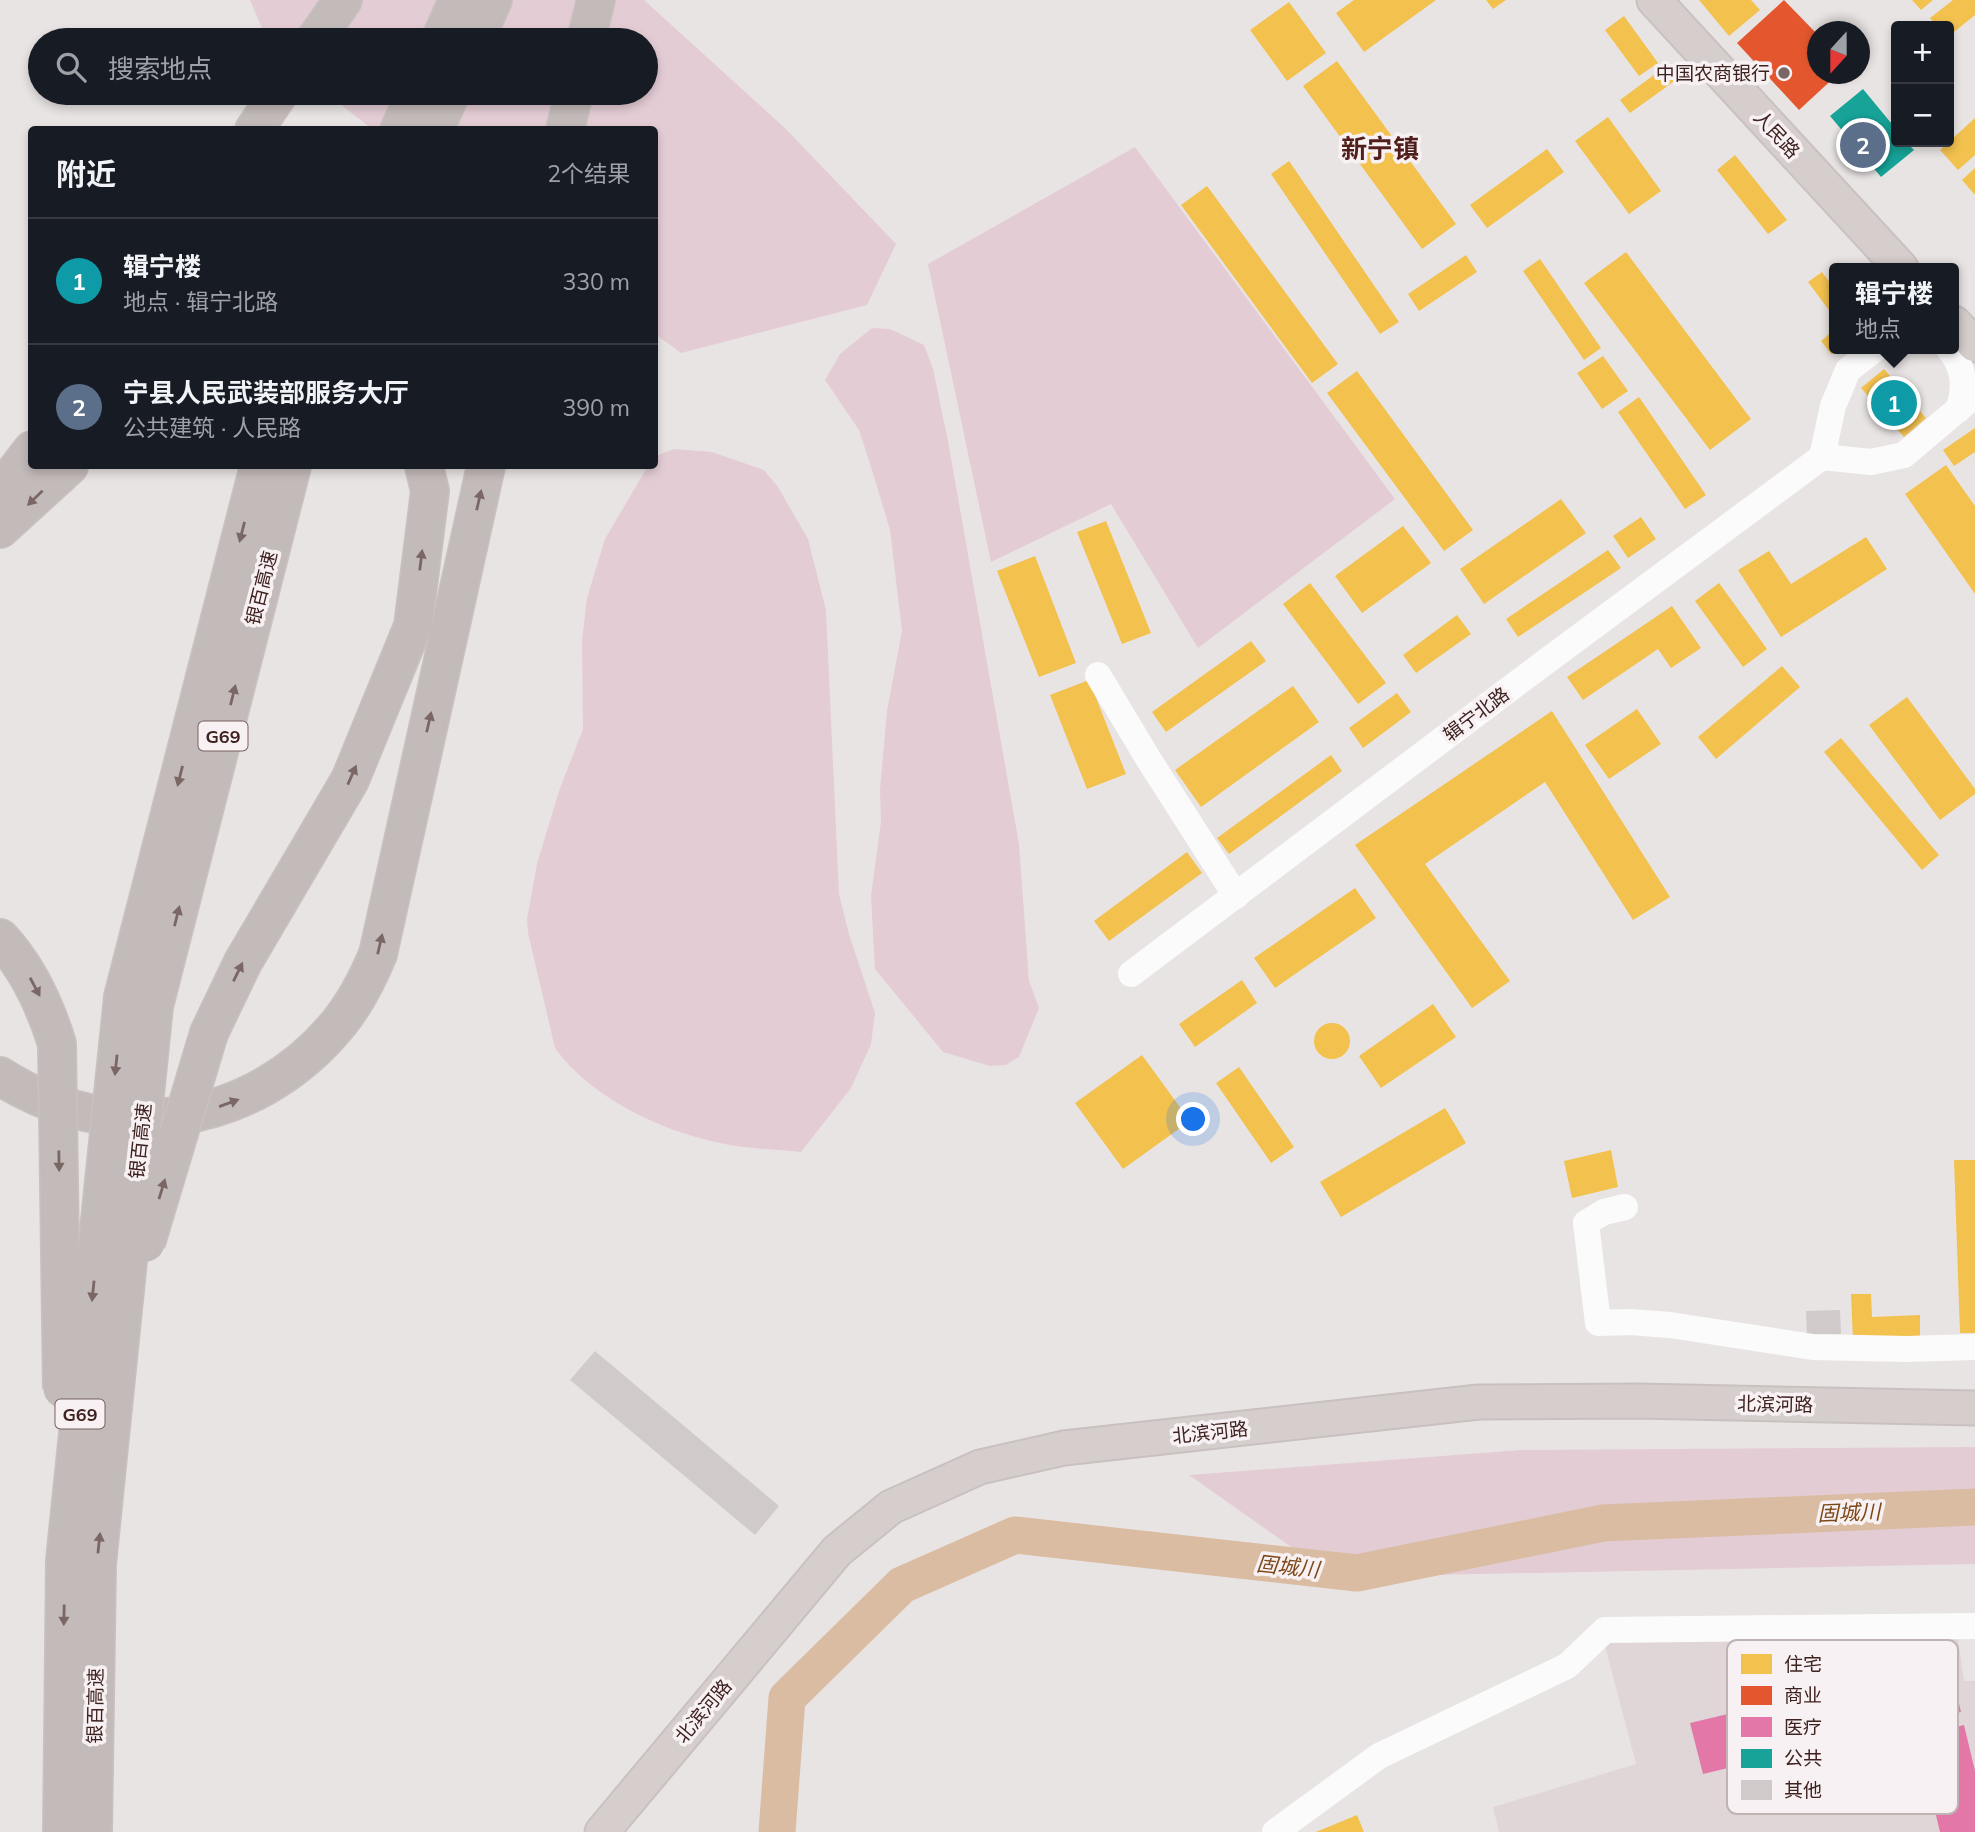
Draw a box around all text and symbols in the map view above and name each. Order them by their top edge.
north arrow [1807,21,1870,84]
map controls [1891,21,1954,147]
button: + [1891,21,1954,84]
search box [28,28,658,105]
icon: search [52,48,90,86]
text: 搜索地点 [108,52,212,85]
place label: 中国农商银行 [1656,61,1770,85]
marker: 中国农商银行 [1776,65,1792,81]
button: − [1891,84,1954,147]
street label: 人民路 [1749,105,1805,163]
pin: 2 [1840,119,1886,171]
district label: 新宁镇 [1341,132,1419,165]
text: 附近 [56,155,116,193]
text: 2个结果 [547,159,630,188]
text: 辑宁楼 [123,250,201,283]
popup [1829,263,1959,354]
text: 1 [72,267,86,296]
text: 330 m [562,267,630,296]
text: 辑宁楼 [1855,277,1933,310]
text: 地点 · 辑宁北路 [123,287,278,316]
text: 地点 [1855,314,1901,343]
text: 宁县人民武装部服务大厅 [123,376,409,409]
pin: 1 [1871,377,1917,429]
text: 2 [72,393,86,422]
text: 390 m [562,393,630,422]
text: 公共建筑 · 人民路 [123,413,301,442]
one-way arrow [473,489,484,511]
one-way arrow [27,490,44,507]
one-way arrow [236,521,247,543]
street label: 银百高速 [240,548,282,628]
one-way arrow [416,549,427,571]
street label: 辑宁北路 [1438,682,1514,746]
one-way arrow [228,684,239,706]
one-way arrow [424,711,435,733]
road number: G69 [198,722,248,750]
one-way arrow [174,765,185,787]
one-way arrow [346,765,358,785]
one-way arrow [172,905,183,927]
one-way arrow [375,933,386,955]
one-way arrow [233,962,244,982]
one-way arrow [28,978,40,998]
one-way arrow [110,1054,121,1076]
one-way arrow [219,1097,240,1108]
street label: 银百高速 [124,1102,156,1180]
your location [1176,1102,1210,1136]
one-way arrow [53,1150,65,1172]
one-way arrow [158,1178,168,1199]
one-way arrow [87,1280,98,1302]
street label: 北滨河路 [1737,1391,1813,1417]
road number: G69 [56,1400,104,1428]
street label: 北滨河路 [1171,1416,1249,1448]
water label: 固城川 [1817,1498,1883,1526]
one-way arrow [94,1532,105,1554]
water label: 固城川 [1255,1550,1323,1582]
one-way arrow [58,1605,70,1627]
legend [1727,1640,1958,1814]
text: 住宅 [1784,1652,1822,1676]
street label: 银百高速 [82,1668,108,1744]
street label: 北滨河路 [669,1674,737,1748]
text: 商业 [1784,1683,1822,1707]
text: 医疗 [1784,1715,1822,1739]
text: 公共 [1784,1746,1822,1770]
text: 其他 [1784,1778,1822,1802]

